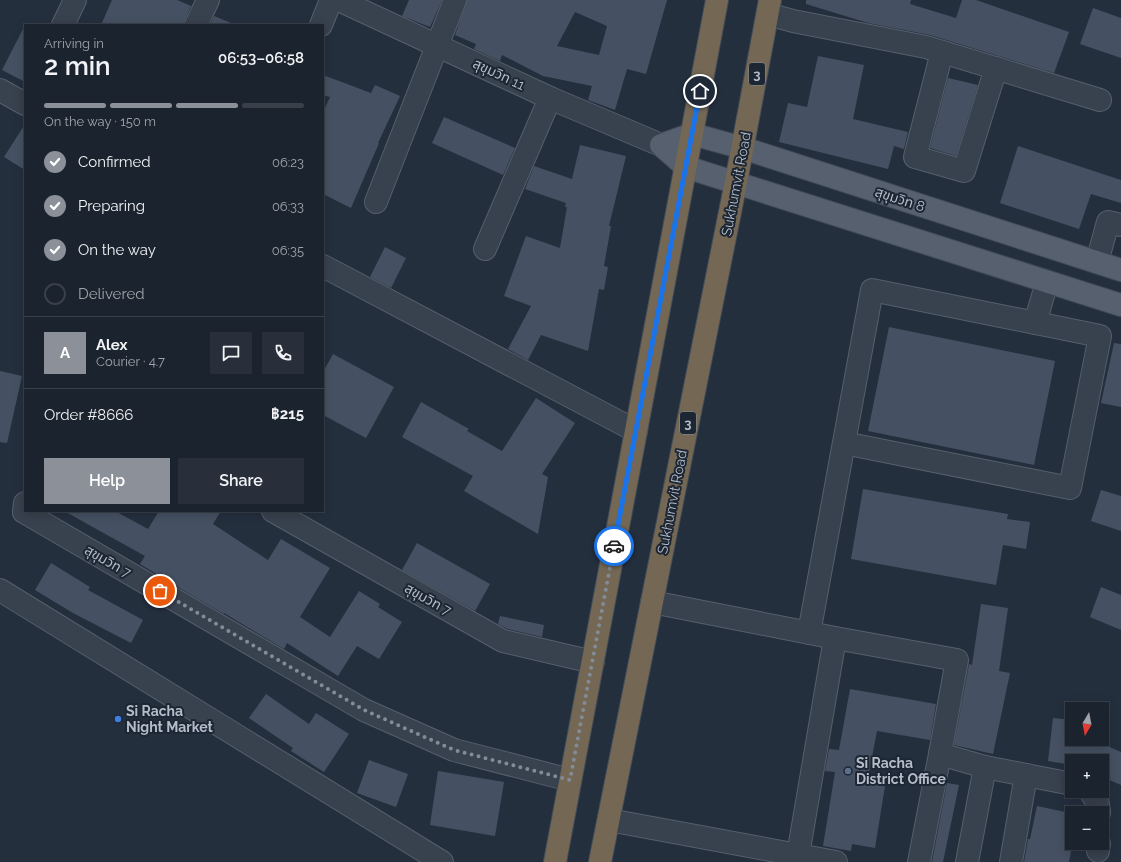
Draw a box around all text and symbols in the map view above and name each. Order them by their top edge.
text: Arriving in [44,36,104,51]
text: 06:53–06:58 [218,49,304,67]
text: 2 min [44,51,111,81]
street label: สุขุมวิท 11 [470,55,527,94]
road number: 3 [749,63,765,85]
pin [683,74,717,108]
icon: home [689,80,711,102]
text: On the way · 150 m [44,114,156,129]
street label: Sukhumvit Road [718,131,754,237]
icon: check [44,151,66,173]
text: Confirmed [78,153,151,171]
text: 06:23 [272,155,304,170]
street label: สุขุมวิท 8 [873,183,927,216]
icon: check [44,195,66,217]
text: Preparing [78,197,145,215]
text: 06:33 [272,199,304,214]
icon: check [44,239,66,261]
text: On the way [78,241,156,259]
text: 06:35 [272,243,304,258]
text: Delivered [78,285,145,303]
button: chat [210,332,252,374]
button: phone [262,332,304,374]
text: Alex [96,336,127,354]
text: A [60,344,70,362]
text: Courier · 4.7 [96,354,165,369]
text: ฿215 [271,405,304,423]
text: Order #8666 [44,406,133,424]
road number: 3 [680,412,696,434]
street label: Sukhumvit Road [654,449,690,555]
button: Help [44,458,170,504]
button: Share [178,458,304,504]
courier [594,526,634,566]
icon: car [603,535,625,557]
street label: สุขุมวิท 7 [82,541,134,582]
pin [143,574,177,608]
icon: bag [149,580,171,602]
street label: สุขุมวิท 7 [401,580,455,619]
north arrow [1065,702,1109,746]
map controls [1065,702,1109,850]
place label: Si Racha Night Market [126,703,214,735]
marker: Si Racha Night Market [113,714,123,724]
button: + [1065,754,1109,798]
place label: Si Racha District Office [856,755,946,787]
marker: Si Racha District Office [843,766,853,776]
button: − [1065,806,1109,850]

